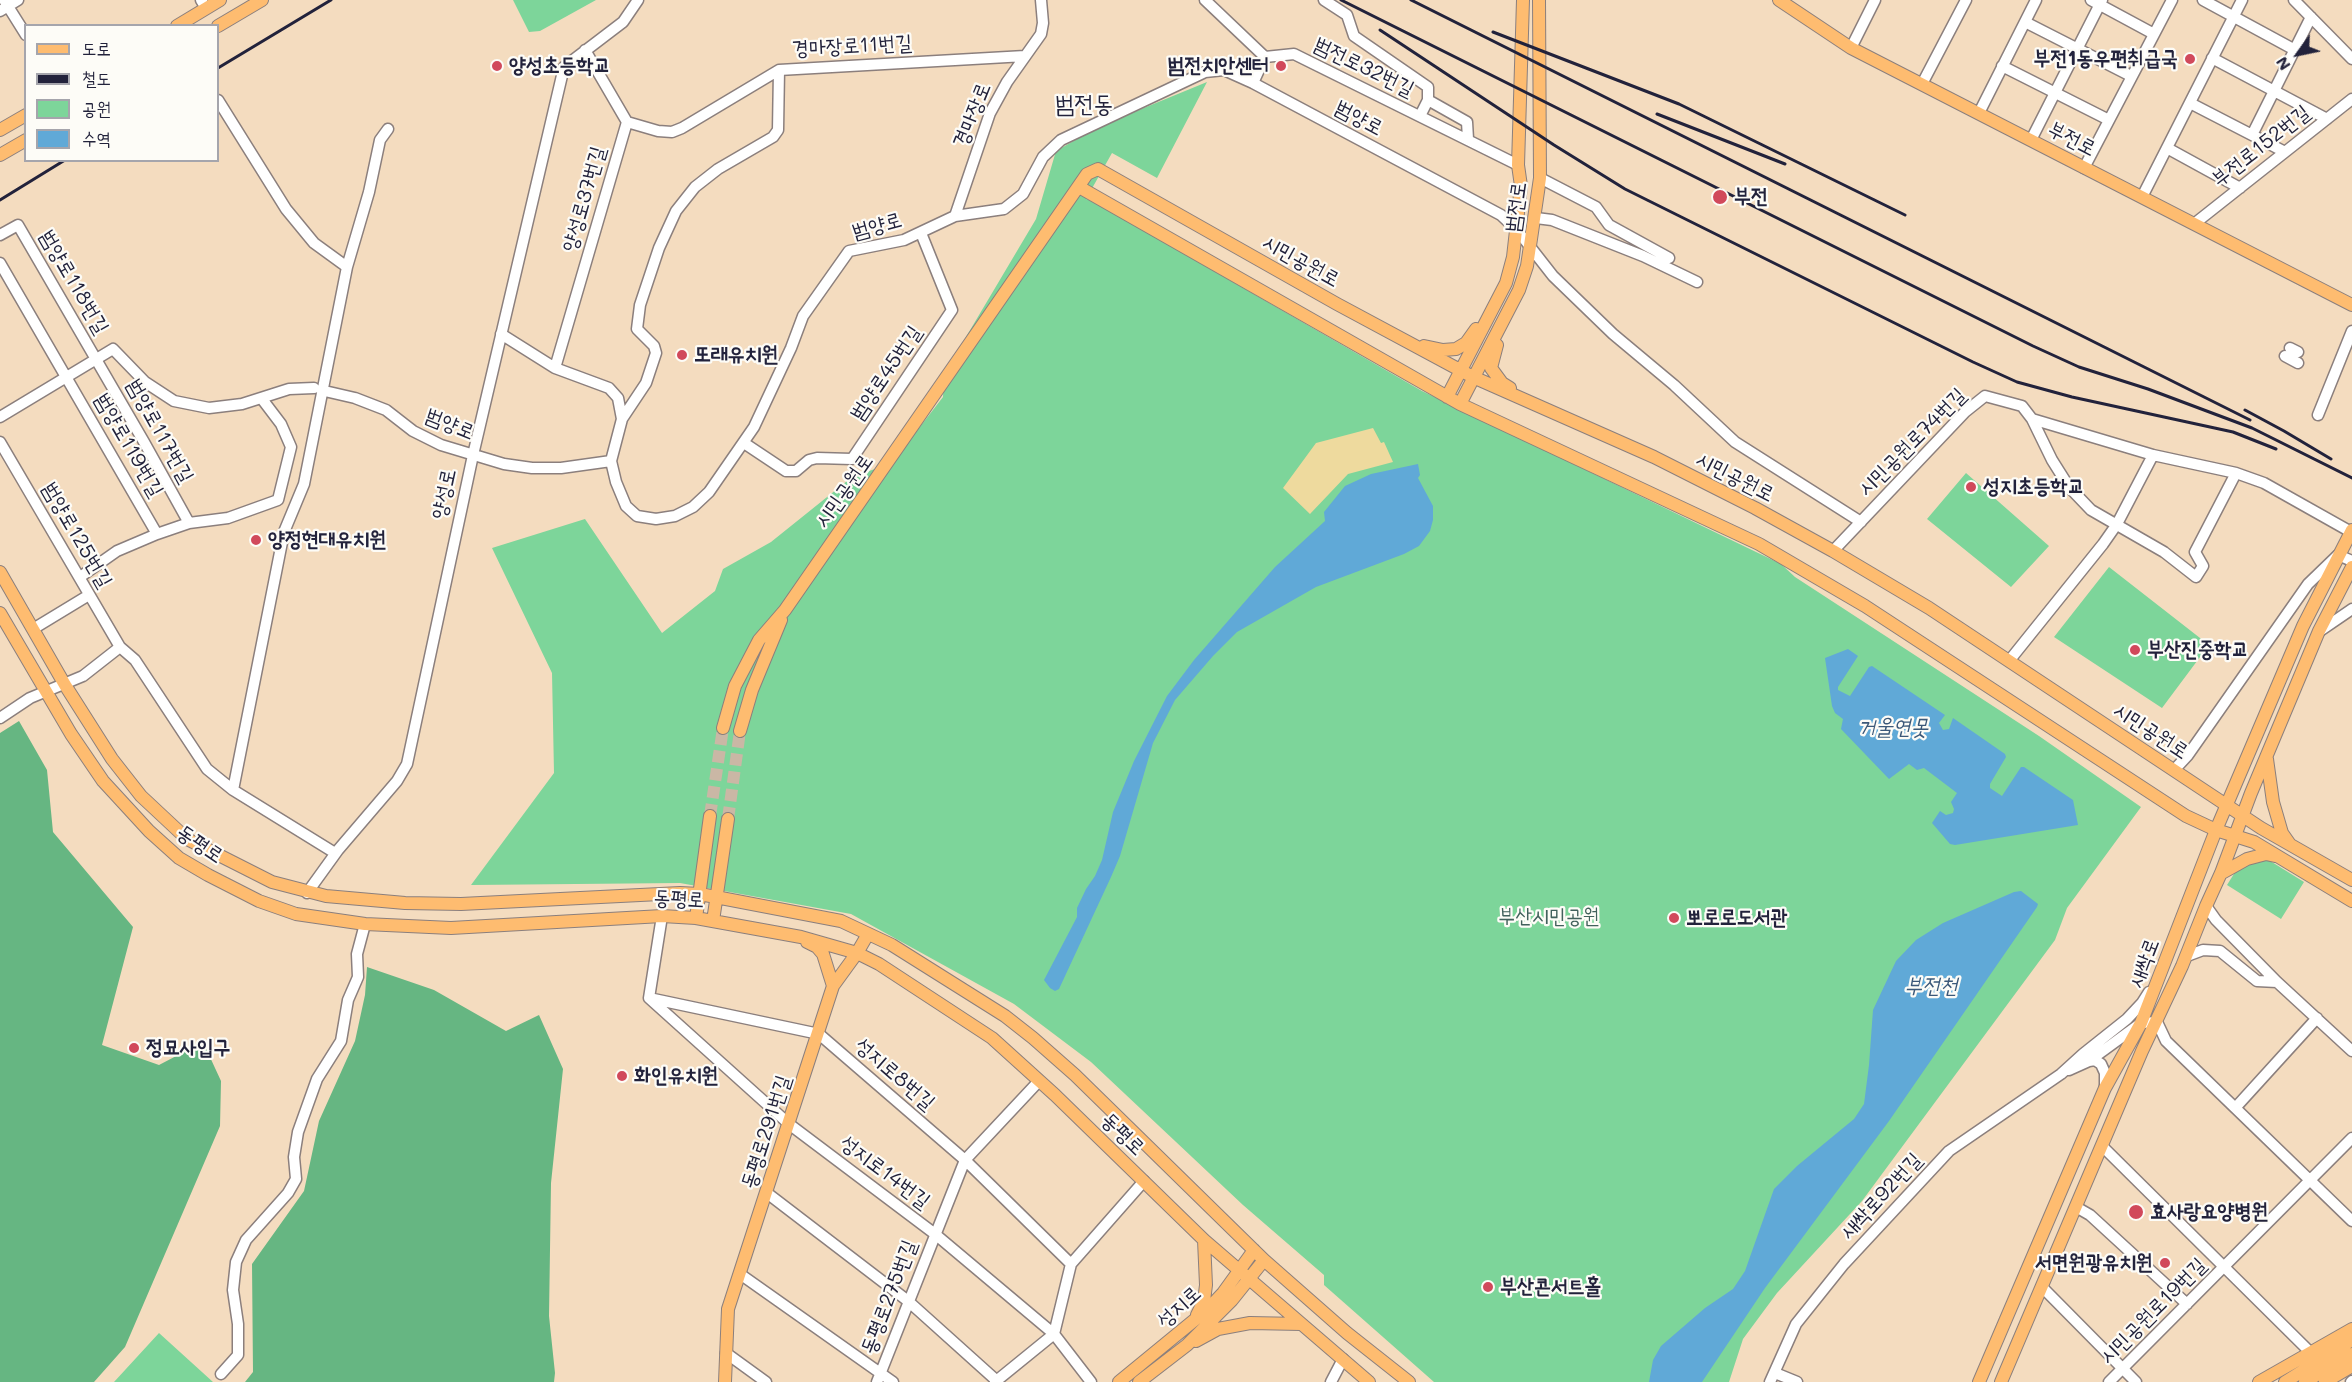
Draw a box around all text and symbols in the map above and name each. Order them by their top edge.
legend [24,24,219,162]
north arrow [2268,24,2328,84]
street label: 경마장로11번길 [791,30,913,62]
street label: 범전로32번길 [1310,32,1418,102]
text: 도로 [82,36,111,60]
place label: 부전1동우편취급국 [2034,46,2178,72]
marker: 부전1동우편취급국 [2183,52,2197,66]
place label: 양성초등학교 [509,53,610,79]
place label: 범전치안센터 [1168,53,1269,79]
text: N [2270,53,2295,75]
marker: 양성초등학교 [490,59,504,73]
marker: 범전치안센터 [1274,59,1288,73]
text: 철도 [82,66,111,90]
street label: 경마장로 [948,79,996,151]
district label: 범전동 [1055,91,1113,119]
street label: 범양로 [1331,95,1387,141]
text: 공원 [82,96,111,120]
street label: 부전로152번길 [2207,100,2315,192]
street label: 부전로 [2044,116,2100,162]
text: 수역 [82,126,111,150]
street label: 양성로37번길 [557,143,611,255]
street label: 범전로 [1500,180,1532,234]
place label: 부전 [1734,184,1768,210]
marker: 부전 [1711,188,1729,206]
street label: 범양로 [849,207,905,245]
street label: 범양로118번길 [34,225,114,339]
street label: 시민공원로 [1258,229,1344,293]
street label: 범양로45번길 [845,321,927,425]
place label: 또래유치원 [694,342,778,368]
marker: 또래유치원 [675,348,689,362]
street label: 범양로117번길 [121,375,199,487]
street label: 시민공원로74번길 [1853,383,1971,501]
street label: 범양로119번길 [89,389,169,501]
street label: 범양로 [422,403,478,445]
street label: 시민공원로 [1692,447,1778,507]
street label: 시민공원로 [809,449,879,533]
street label: 양성로 [426,467,462,521]
place label: 성지초등학교 [1983,474,2084,500]
street label: 범양로125번길 [37,478,117,592]
marker: 성지초등학교 [1964,480,1978,494]
place label: 양정현대유치원 [268,527,386,553]
marker: 양정현대유치원 [249,533,263,547]
place label: 부산진중학교 [2147,637,2248,663]
marker: 부산진중학교 [2128,643,2142,657]
street label: 시민공원로 [2109,697,2193,765]
water label: 거울연못 [1858,714,1928,740]
street label: 동평로 [172,819,228,869]
street label: 동평로 [653,885,705,913]
park label: 부산시민공원 [1498,904,1600,930]
place label: 뽀로로도서관 [1686,905,1787,931]
marker: 뽀로로도서관 [1667,911,1681,925]
street label: 새싹로 [2123,935,2165,991]
water label: 부전천 [1904,973,1958,999]
street label: 성지로8번길 [850,1033,940,1115]
place label: 정묘사입구 [146,1035,230,1061]
marker: 정묘사입구 [127,1041,141,1055]
place label: 화인유치원 [634,1063,718,1089]
marker: 화인유치원 [615,1069,629,1083]
street label: 동평로291번길 [736,1072,796,1192]
street label: 동평로 [1096,1107,1150,1161]
street label: 성지로14번길 [835,1130,935,1214]
street label: 새싹로92번길 [1835,1148,1927,1244]
place label: 효사랑요양병원 [2150,1199,2268,1225]
marker: 효사랑요양병원 [2127,1203,2145,1221]
street label: 동평로275번길 [856,1236,922,1358]
place label: 서면원광유치원 [2035,1250,2153,1276]
street label: 시민공원로19번길 [2095,1253,2211,1369]
marker: 서면원광유치원 [2158,1256,2172,1270]
place label: 부산콘서트홀 [1500,1274,1601,1300]
marker: 부산콘서트홀 [1481,1280,1495,1294]
street label: 성지로 [1152,1281,1206,1333]

